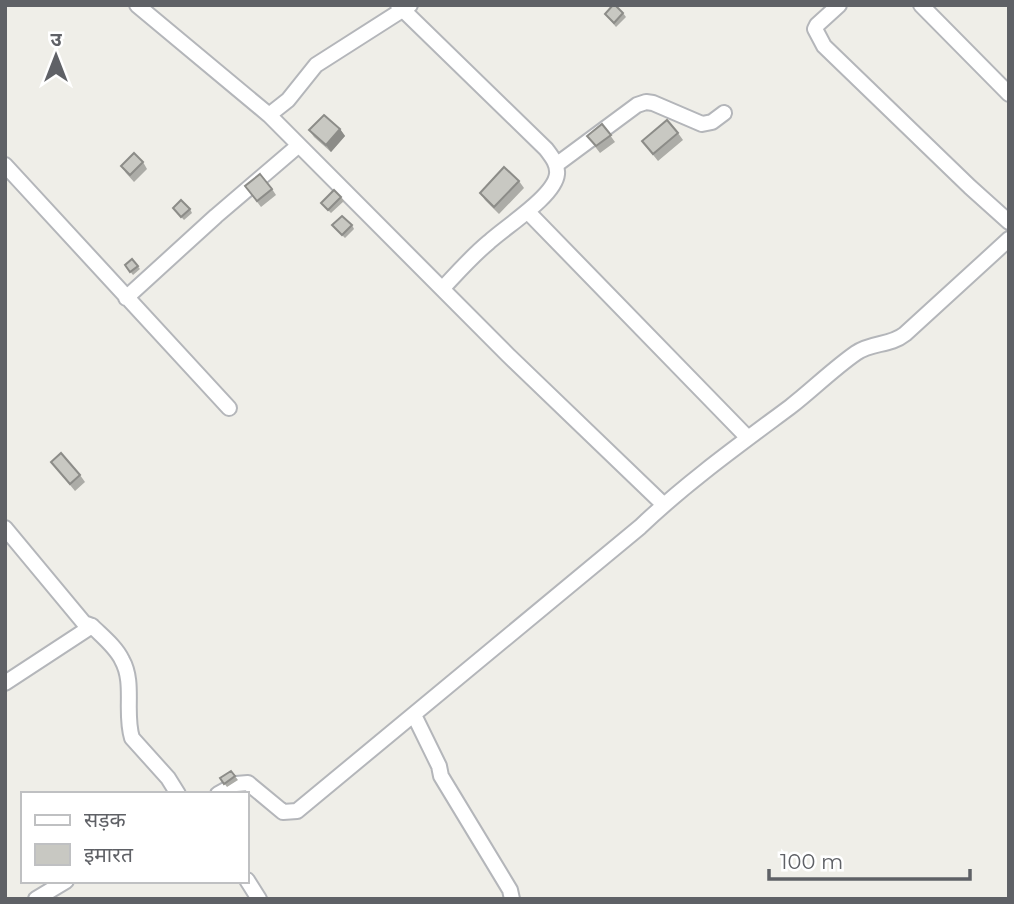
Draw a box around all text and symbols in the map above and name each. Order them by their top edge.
north arrow [21,21,91,91]
text: उ [50,28,62,51]
legend [21,792,248,883]
text: सड़क [84,807,126,832]
scale bar [769,838,970,882]
text: इमारत [84,842,134,867]
text: 100 m [780,849,843,874]

